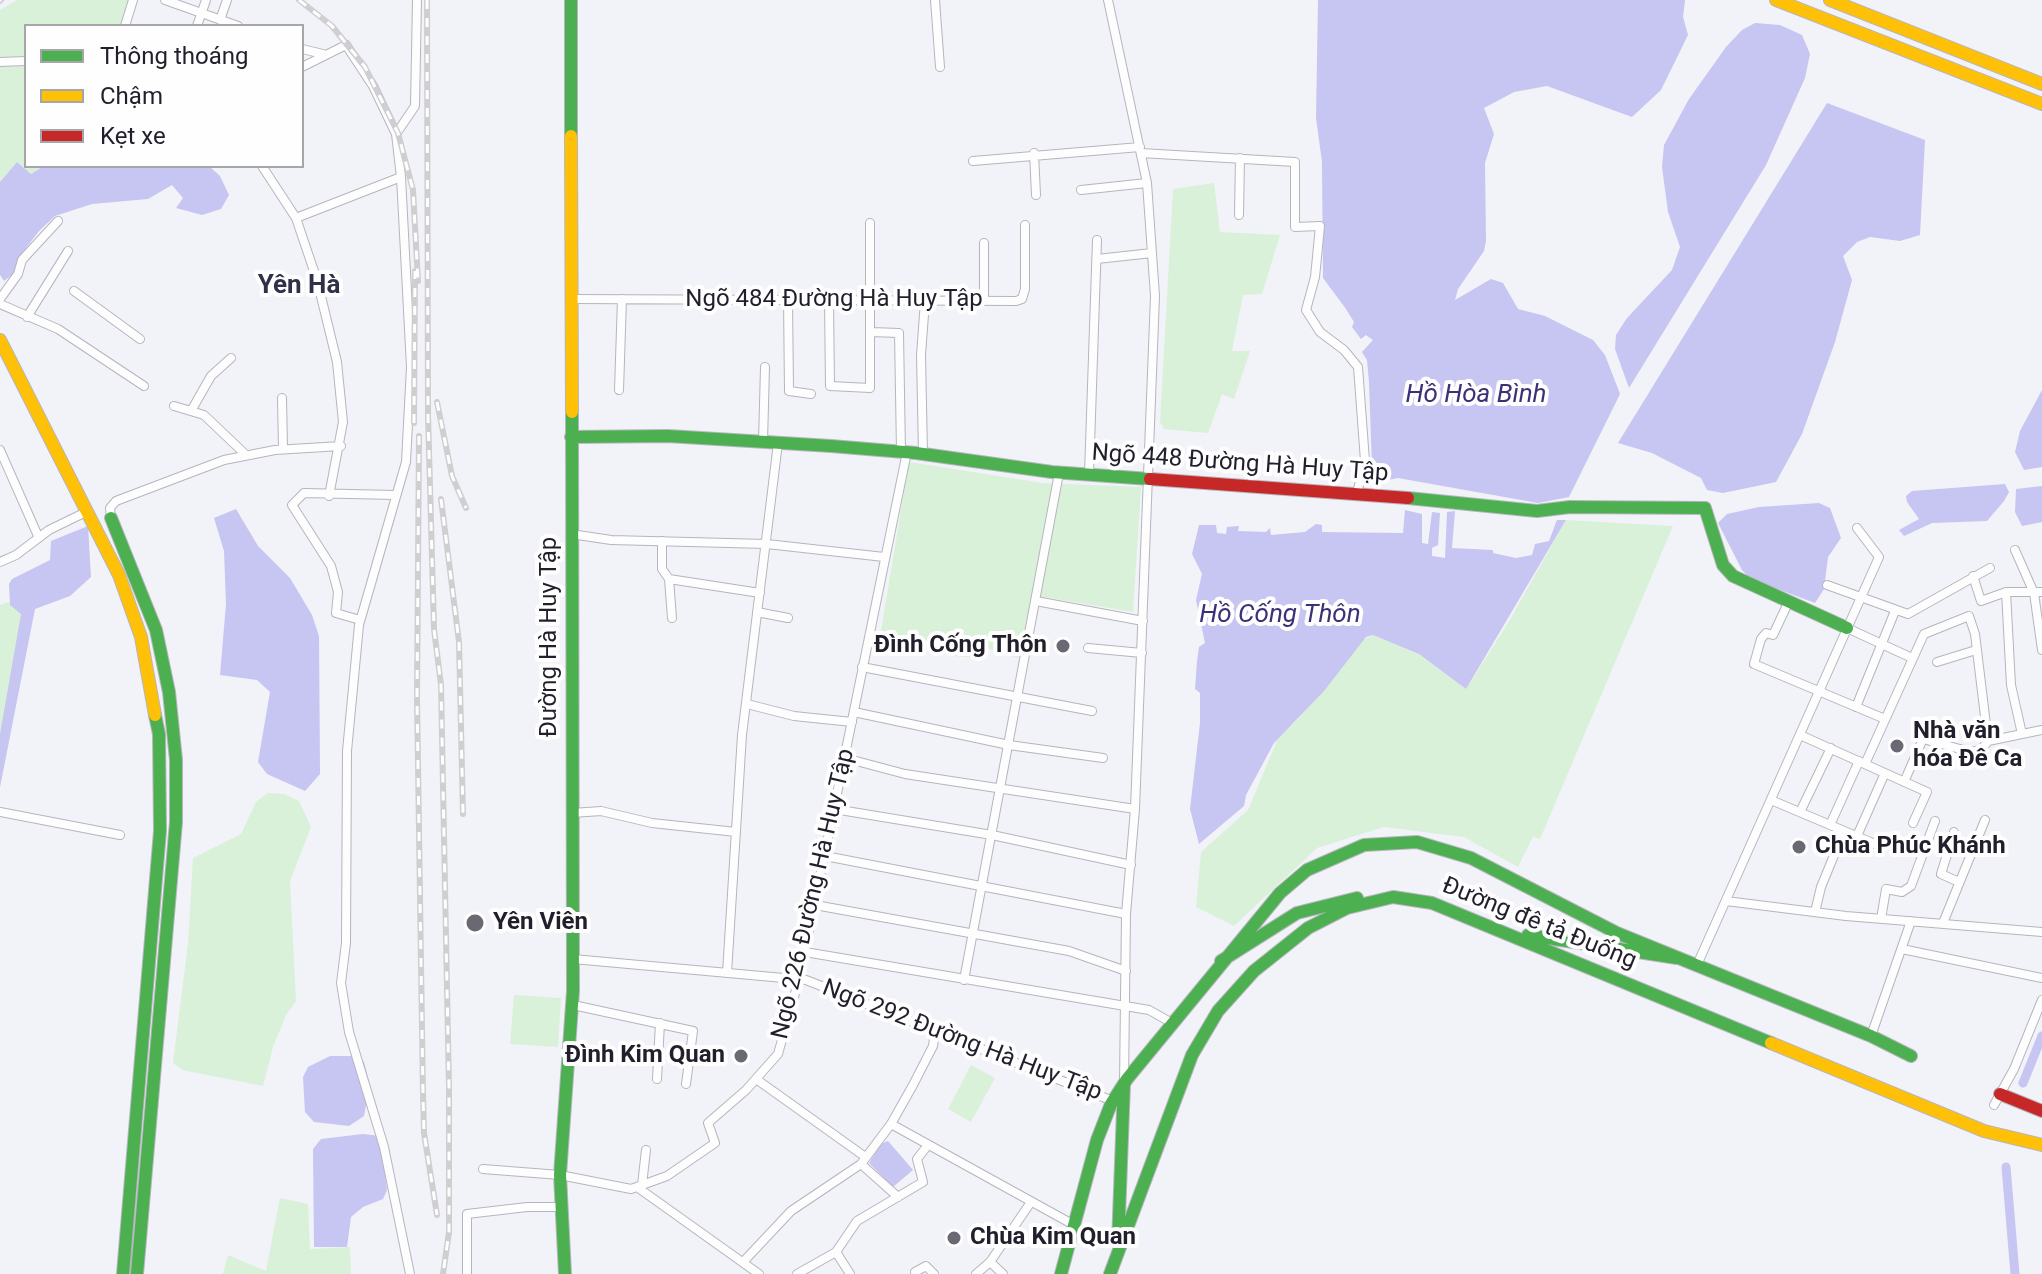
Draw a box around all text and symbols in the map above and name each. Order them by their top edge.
legend [24,24,304,168]
text: Thông thoáng [100,42,248,70]
text: Chậm [100,82,163,110]
text: Kẹt xe [100,122,166,150]
district label: Yên Hà [258,270,340,302]
street label: Ngõ 484 Đường Hà Huy Tập [685,286,983,314]
water label: Hồ Hòa Bình [1405,379,1547,411]
street label: Ngõ 448 Đường Hà Huy Tập [1091,439,1389,489]
street label: Đường Hà Huy Tập [536,537,564,737]
water label: Hồ Cống Thôn [1199,599,1361,631]
place label: Đình Cống Thôn [874,632,1047,660]
marker: Đình Cống Thôn [1054,637,1072,655]
place label: Nhà văn hóa Đê Ca [1913,718,2022,774]
marker: Nhà văn hóa Đê Ca [1888,737,1906,755]
street label: Ngõ 226 Đường Hà Huy Tập [767,746,861,1042]
place label: Chùa Phúc Khánh [1815,833,2006,861]
marker: Chùa Phúc Khánh [1790,838,1808,856]
street label: Đường đê tả Đuống [1438,872,1640,976]
place label: Yên Viên [493,909,588,937]
marker: Yên Viên [464,912,486,934]
street label: Ngõ 292 Đường Hà Huy Tập [818,974,1106,1108]
place label: Đình Kim Quan [565,1042,725,1070]
marker: Đình Kim Quan [732,1047,750,1065]
place label: Chùa Kim Quan [970,1224,1136,1252]
marker: Chùa Kim Quan [945,1229,963,1247]

